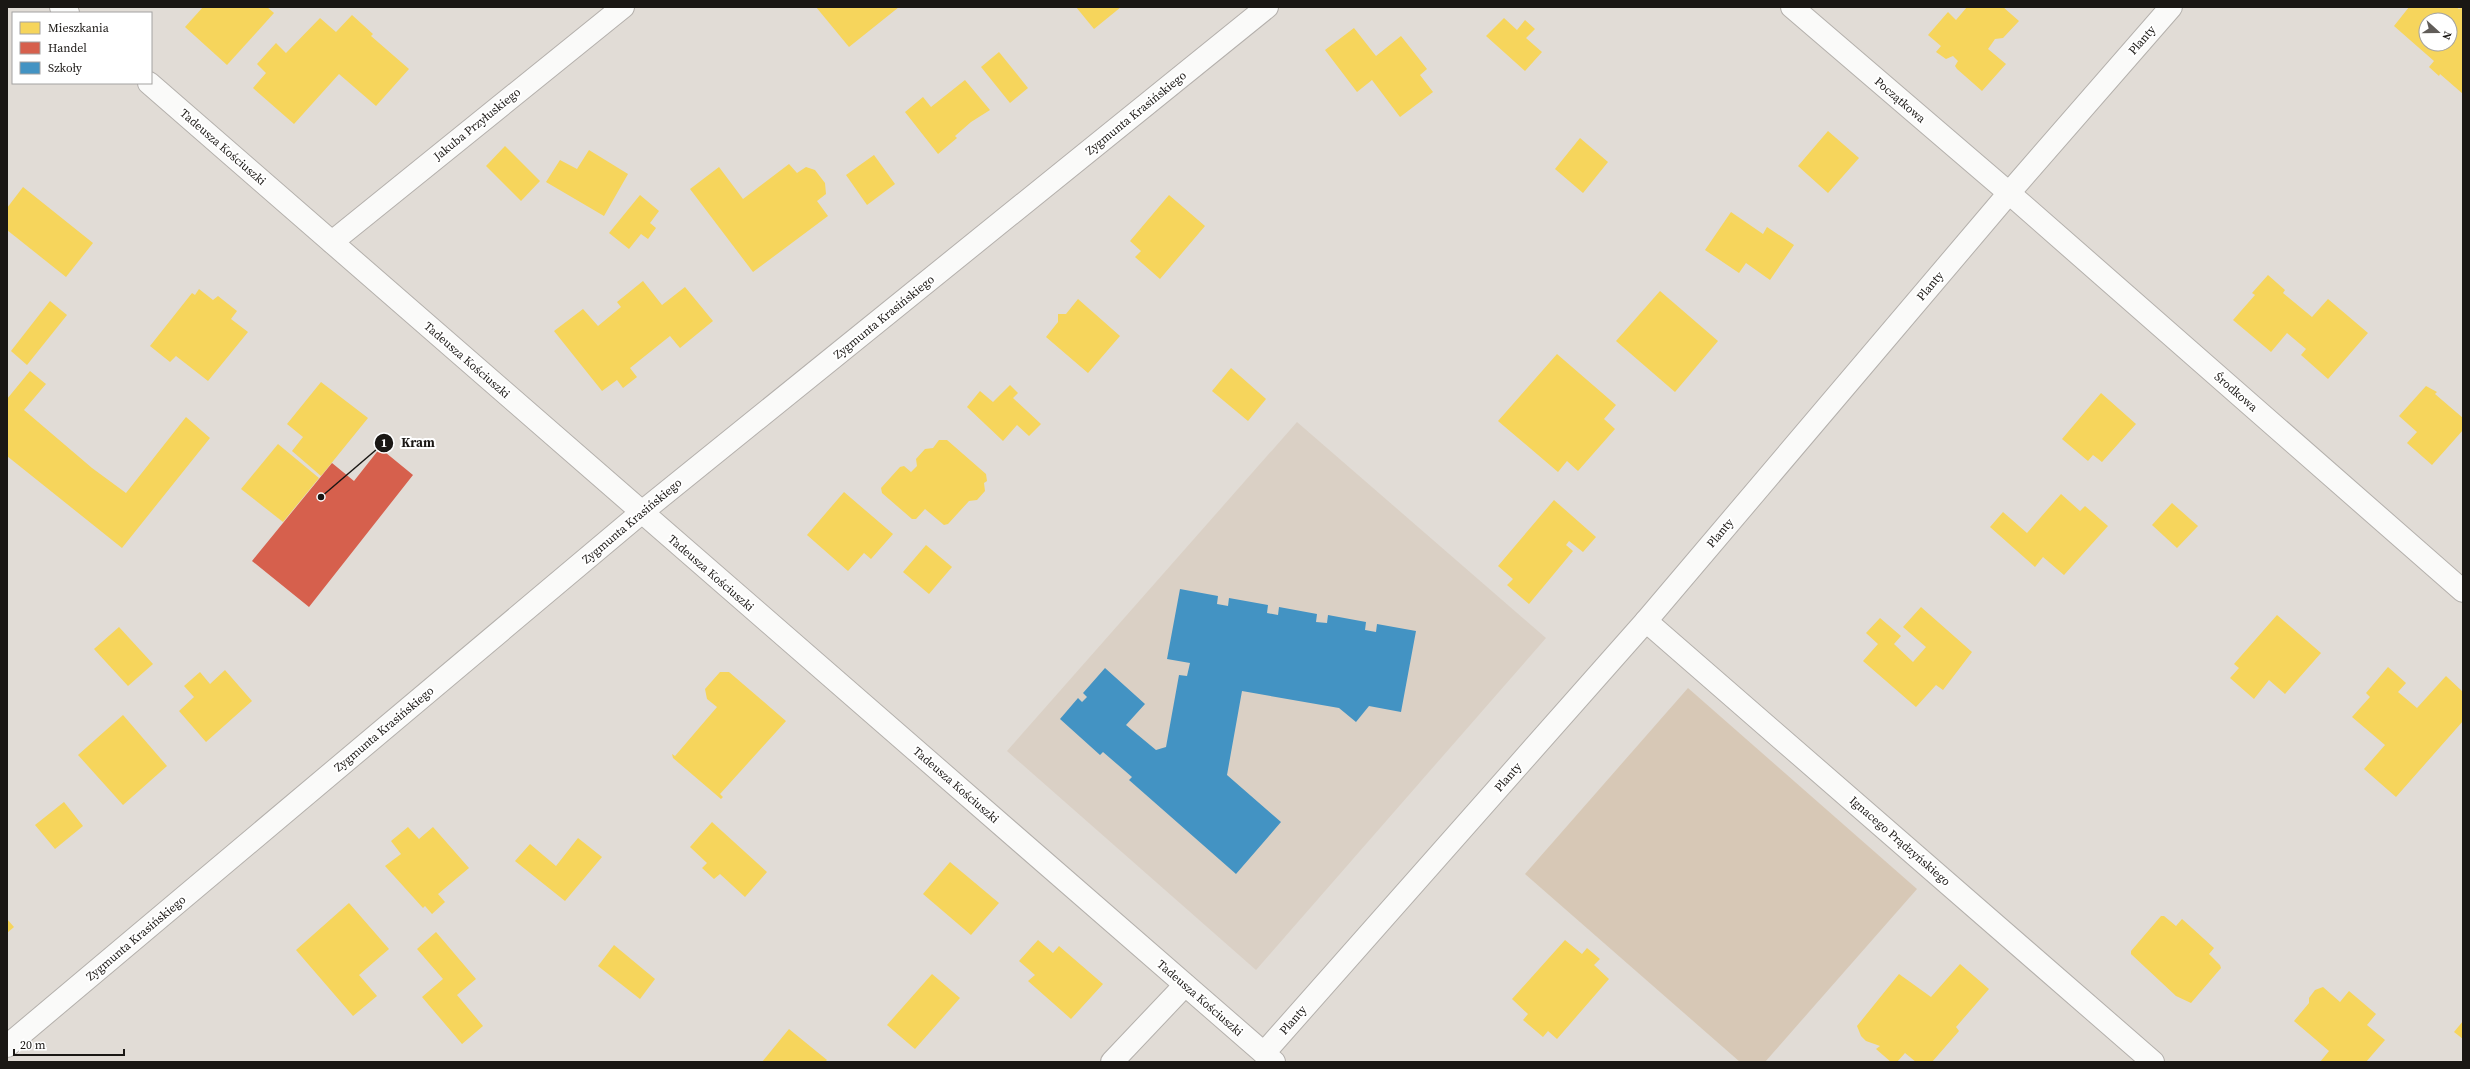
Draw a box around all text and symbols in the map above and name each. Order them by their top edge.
legend [12,12,152,84]
north arrow [2418,12,2458,52]
text: Mieszkania [48,20,110,36]
street label: Planty [2125,21,2160,58]
text: N [2438,29,2455,42]
text: Handel [48,40,87,56]
text: Szkoły [48,60,83,76]
street label: Zygmunta Krasińskiego [1082,67,1190,159]
street label: Początkowa [1871,73,1930,127]
street label: Jakuba Przyłuskiego [429,84,524,165]
street label: Tadeusza Kościuszki [177,105,270,189]
street label: Planty [1913,267,1948,304]
street label: Zygmunta Krasińskiego [830,271,938,363]
street label: Tadeusza Kościuszki [421,318,514,402]
street label: Środkowa [2211,369,2262,416]
callout: Kram [374,430,443,455]
text: Kram [401,434,435,451]
text: 1 [381,435,387,451]
street label: Zygmunta Krasińskiego [579,474,685,567]
street label: Planty [1703,514,1738,551]
street label: Tadeusza Kościuszki [665,531,758,615]
street label: Zygmunta Krasińskiego [331,682,437,775]
street label: Tadeusza Kościuszki [910,743,1003,827]
street label: Planty [1491,758,1526,795]
street label: Ignacego Prądzyńskiego [1846,793,1954,890]
street label: Zygmunta Krasińskiego [83,891,189,984]
street label: Tadeusza Kościuszki [1154,956,1247,1040]
street label: Planty [1276,1001,1311,1038]
scale bar [14,1031,124,1057]
text: 20 m [20,1037,46,1053]

